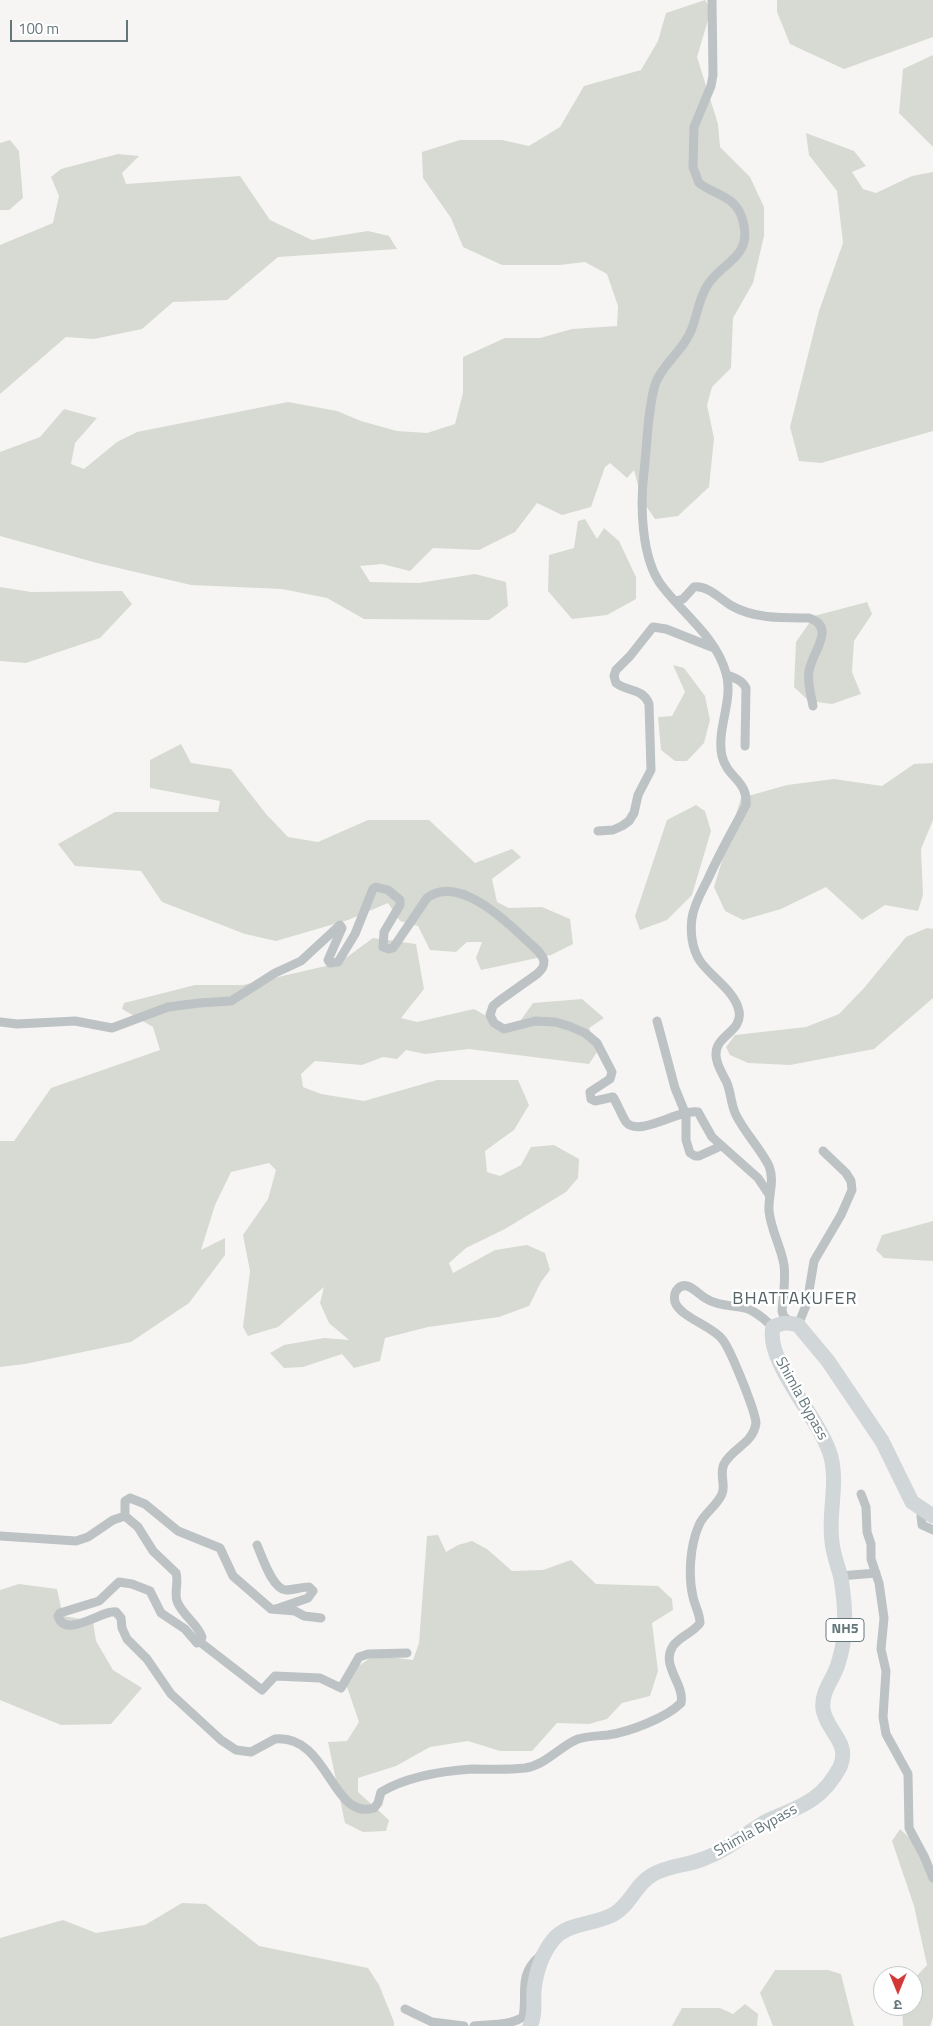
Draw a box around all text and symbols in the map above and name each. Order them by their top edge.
scale bar [12,10,130,42]
text: 100 m [18,17,59,40]
district label: BHATTAKUFER [731,1289,859,1311]
street label: Shimla Bypass [771,1354,831,1444]
road number: NH5 [826,1618,864,1642]
street label: Shimla Bypass [711,1801,801,1861]
north arrow [873,1966,923,2016]
text: उ [894,1995,902,2016]

